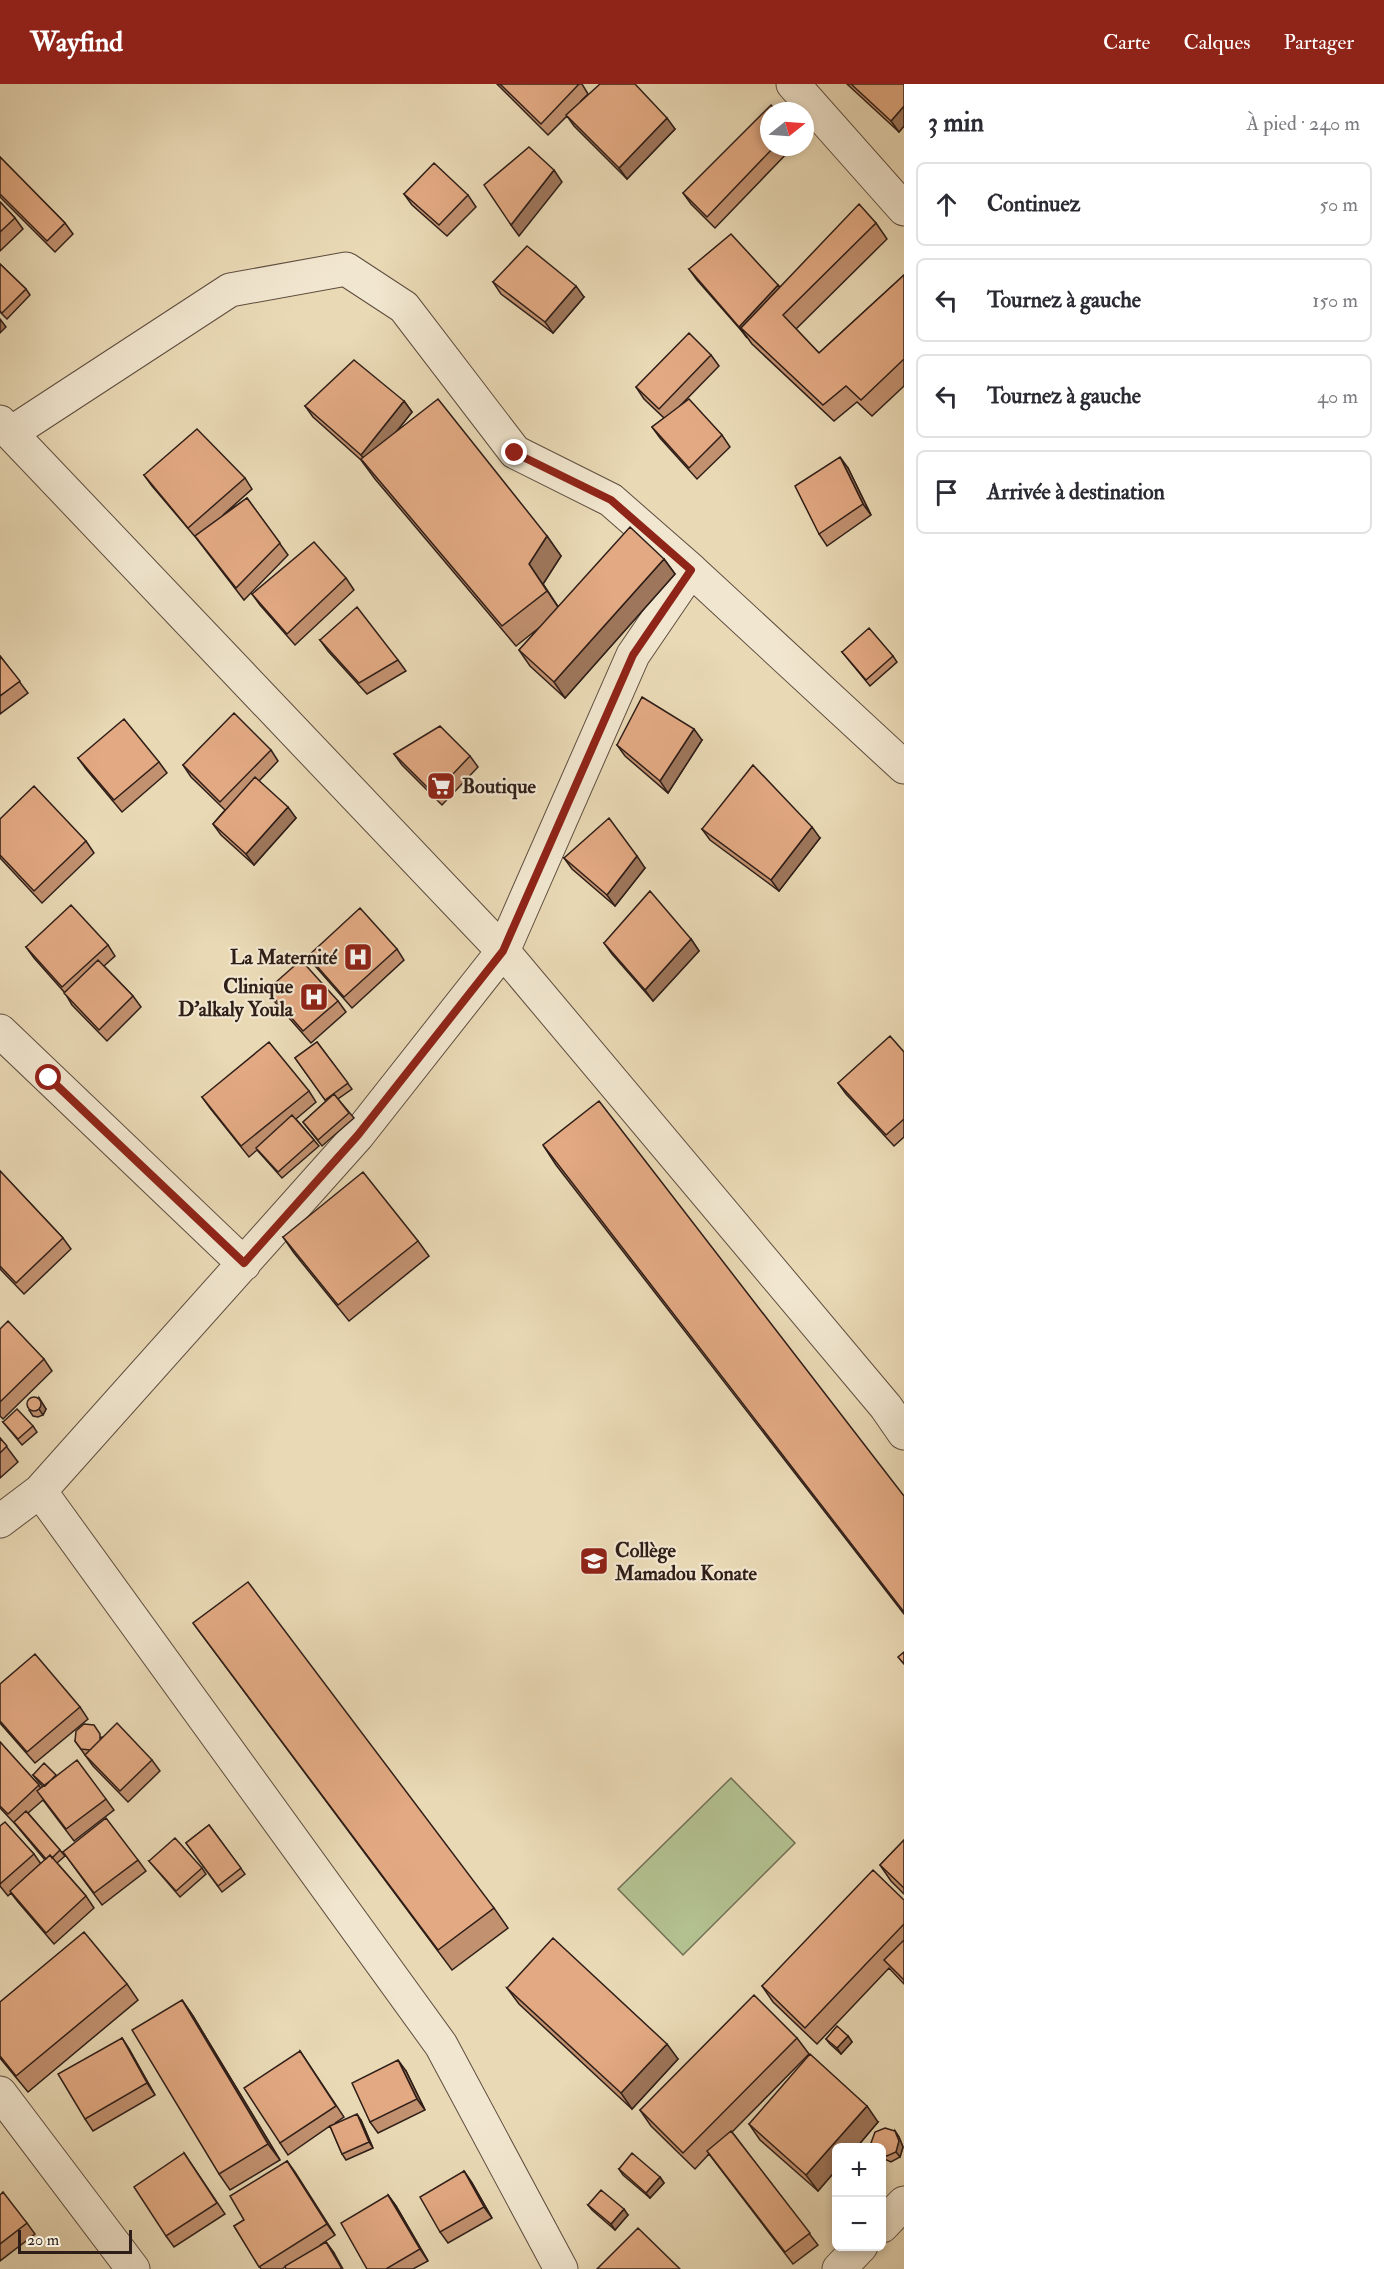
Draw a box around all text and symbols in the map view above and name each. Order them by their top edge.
text: Wayfind [30,25,123,60]
text: Carte [1103,29,1150,56]
text: Calques [1183,29,1250,56]
text: Partager [1283,29,1354,56]
north arrow [760,102,814,156]
text: 3 min [928,107,984,139]
text: À pied · 240 m [1246,111,1360,136]
icon: ahead [930,188,963,221]
text: Continuez [987,190,1080,218]
text: 50 m [1319,192,1358,217]
icon: left [930,284,963,317]
text: Tournez à gauche [987,286,1141,314]
text: 150 m [1312,288,1358,313]
icon: left [930,380,963,413]
text: Tournez à gauche [987,382,1141,410]
text: 40 m [1317,384,1358,409]
route end [501,439,527,465]
icon: arrive [930,476,963,509]
text: Arrivée à destination [987,478,1165,506]
supermarket icon: Boutique [425,770,457,802]
place label: Boutique [462,774,536,800]
hospital icon: La Maternité [342,941,374,973]
place label: La Maternité [230,945,338,970]
place label: Clinique D'alkaly Youla [178,974,294,1023]
hospital icon: Clinique D'alkaly Youla [298,981,330,1013]
route start [35,1064,61,1090]
place label: Collège Mamadou Konate [614,1538,758,1586]
school or university icon: Collège Mamadou Konate [578,1545,610,1577]
map controls [832,2143,886,2251]
button: + [832,2143,886,2197]
button: − [832,2197,886,2251]
scale bar [18,2227,132,2254]
text: 20 m [27,2230,59,2250]

